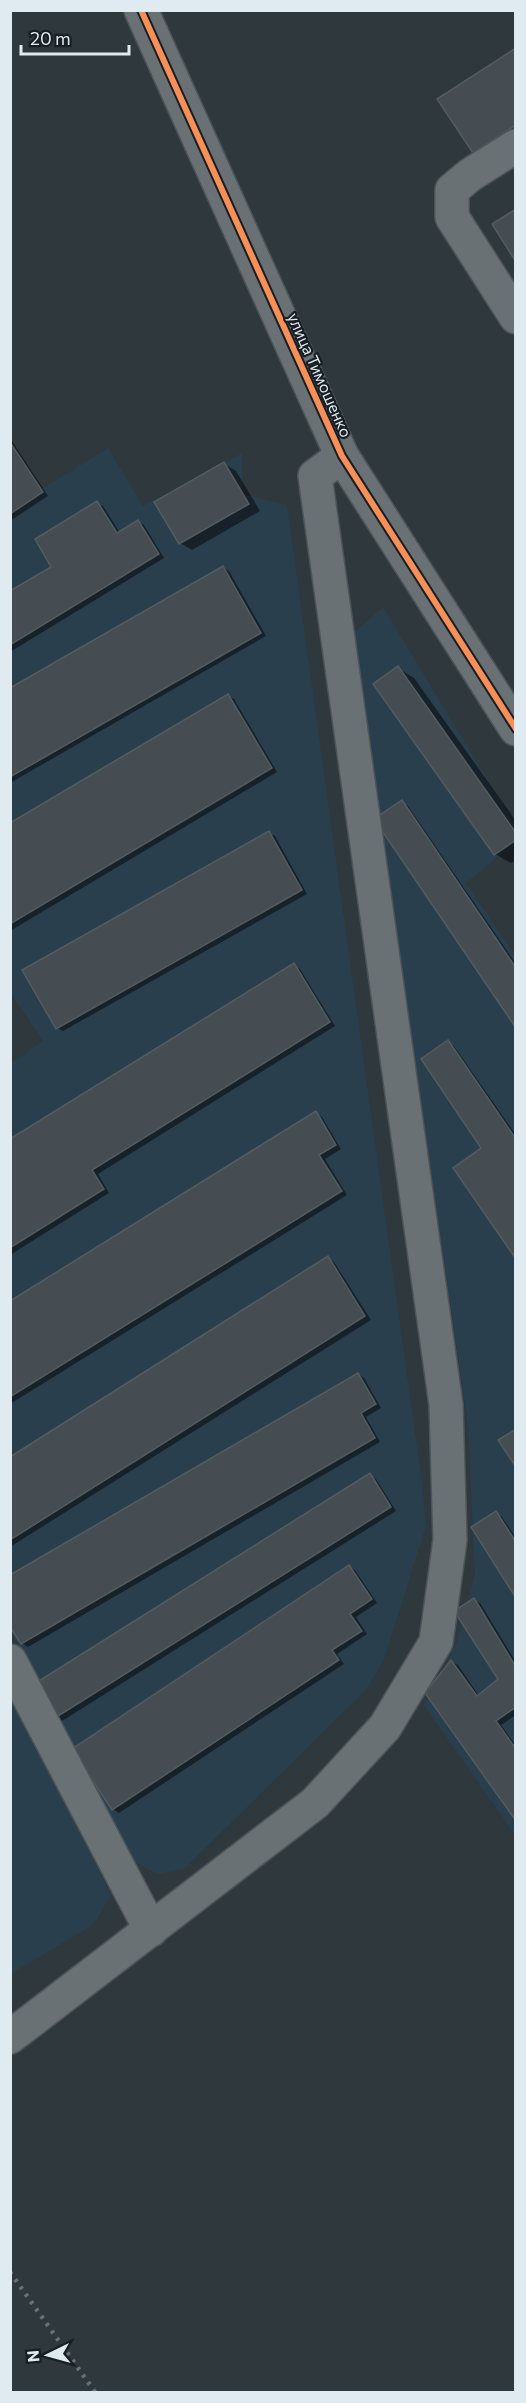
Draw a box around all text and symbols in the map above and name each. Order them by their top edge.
scale bar [21,18,129,56]
text: 20 m [30,27,71,49]
street label: улица Тимошенко [284,310,356,440]
north arrow [18,2325,78,2385]
text: N [23,2350,43,2363]

